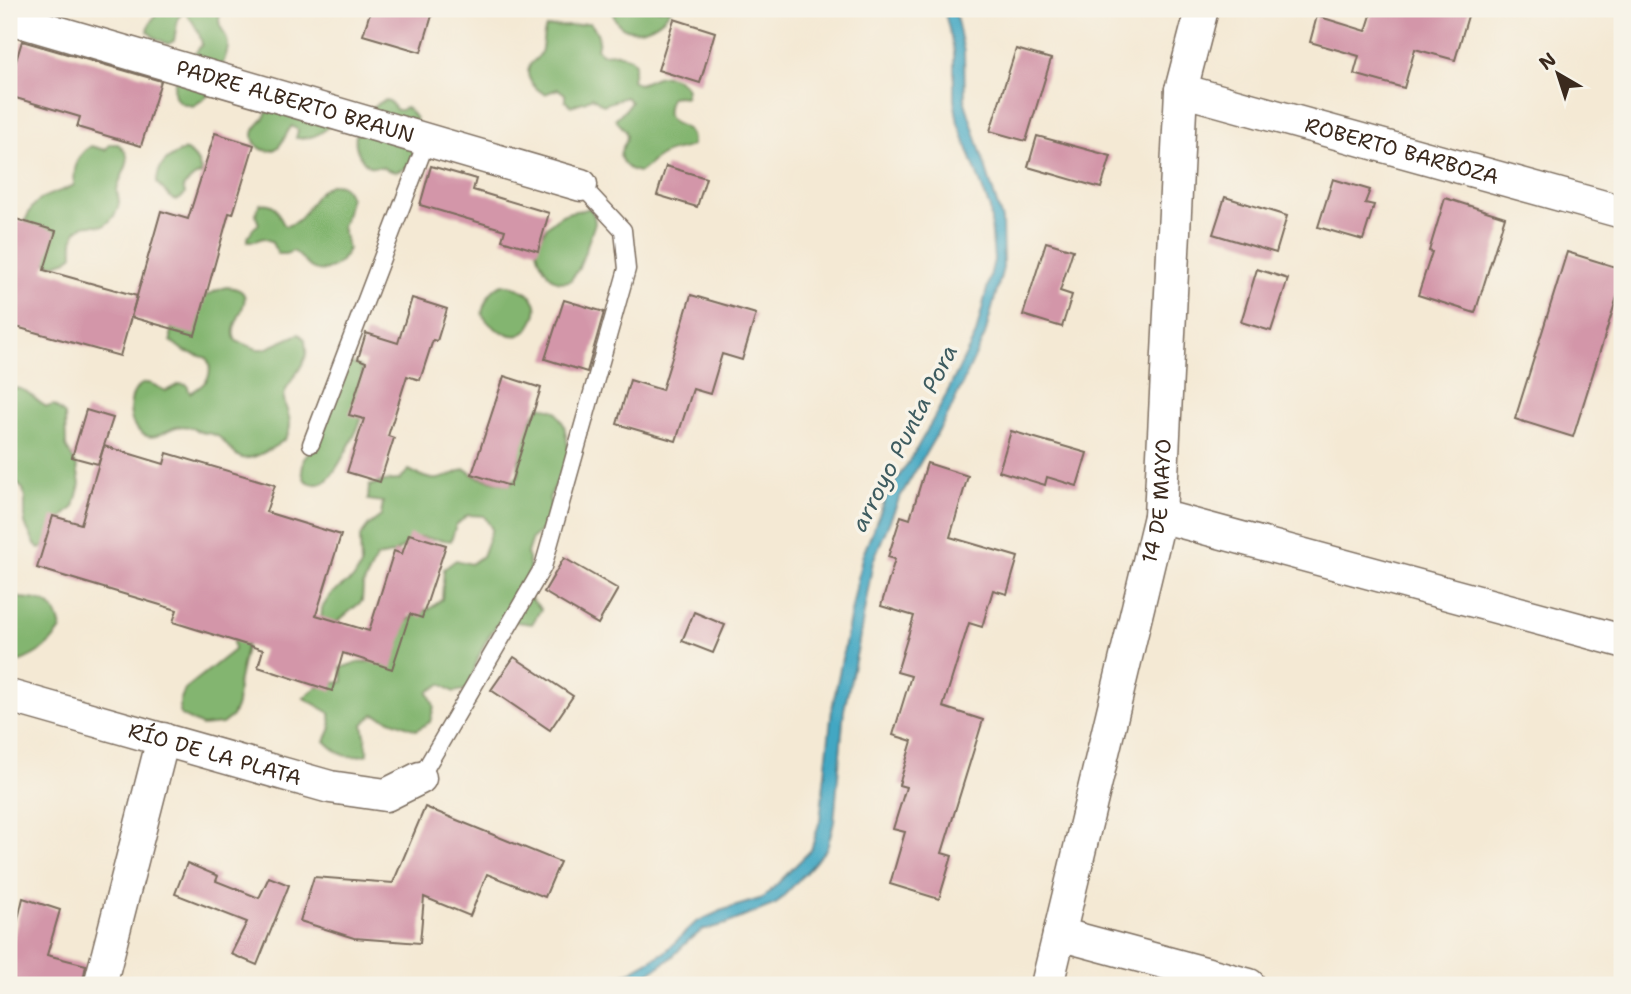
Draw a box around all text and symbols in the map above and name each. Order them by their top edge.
north arrow [1522,38,1592,108]
text: N [1534,47,1561,76]
street label: PADRE ALBERTO BRAUN [173,54,417,150]
street label: ROBERTO BARBOZA [1302,111,1502,191]
water label: arroyo Punta Pora [844,339,964,537]
street label: 14 DE MAYO [1135,438,1178,566]
street label: RÍO DE LA PLATA [125,717,305,792]

